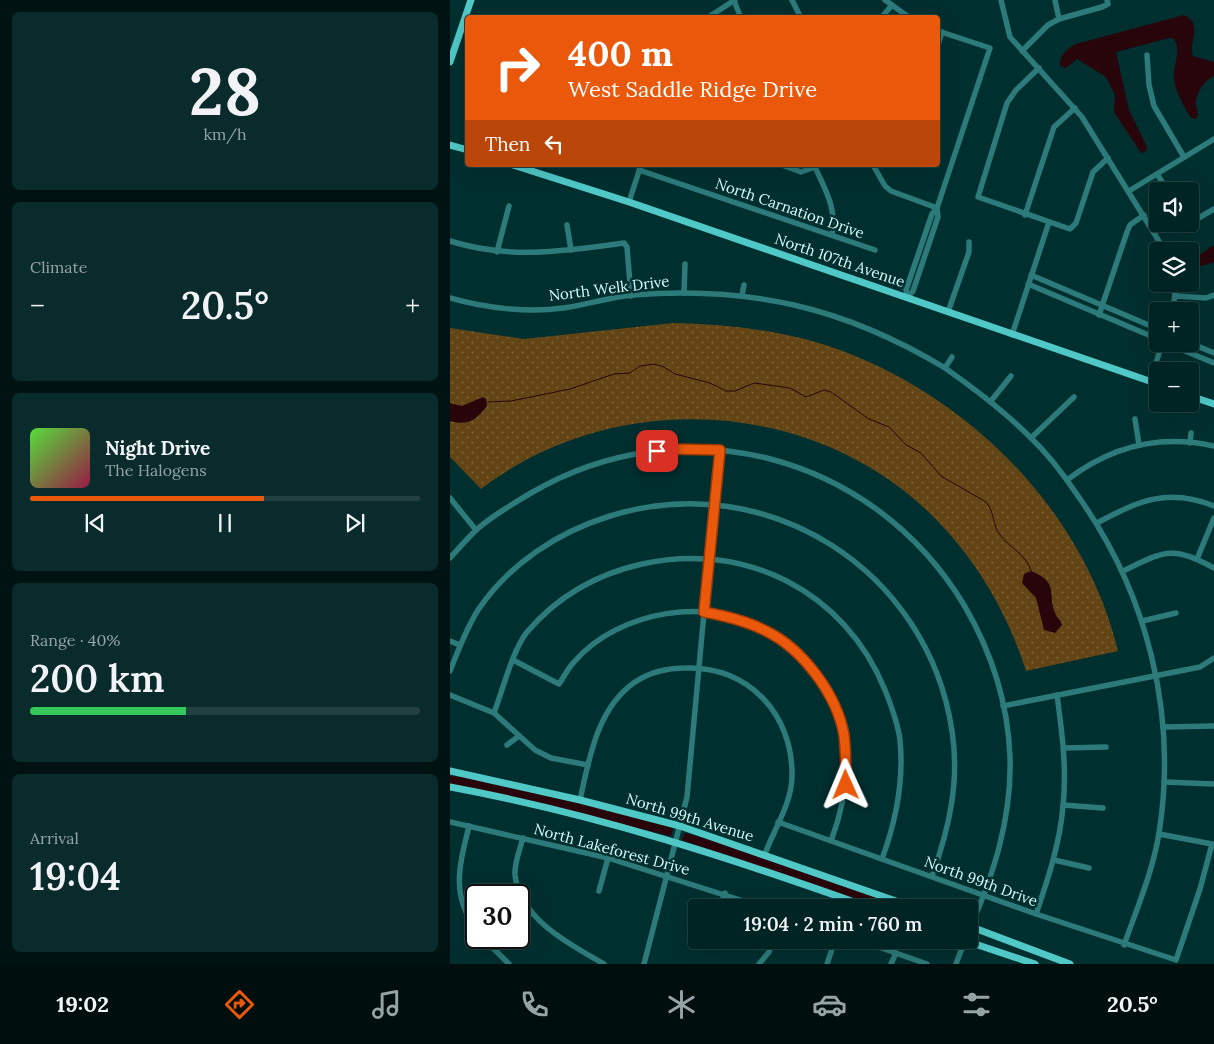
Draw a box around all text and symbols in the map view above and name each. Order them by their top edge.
text: 400 m [568,31,673,76]
icon: right [485,35,550,100]
text: 28 [189,50,261,133]
text: West Saddle Ridge Drive [568,75,817,103]
text: km/h [203,124,247,144]
icon: left [540,130,568,158]
text: Then [485,132,530,156]
street label: North Carnation Drive [713,174,867,242]
map controls [1149,182,1199,412]
button: sound [1149,182,1199,232]
street label: North 107th Avenue [772,229,908,291]
button: layers [1149,242,1199,292]
text: Climate [30,257,87,277]
street label: North Welk Drive [548,271,670,305]
text: 20.5° [181,281,269,329]
text: − [30,288,45,324]
text: + [405,288,420,324]
button: + [1149,302,1199,352]
button: − [1149,362,1199,412]
pin [636,430,678,472]
text: Night Drive [105,436,210,460]
icon: arrive [643,437,671,465]
text: The Halogens [105,460,207,480]
icon: previous [81,509,109,537]
icon: pause [211,509,239,537]
icon: next [341,509,369,537]
text: Range · 40% [30,630,120,650]
text: 200 km [30,654,165,702]
position arrow [819,758,871,810]
street label: North 99th Avenue [624,789,756,845]
street label: North Lakeforest Drive [532,819,692,879]
text: Arrival [30,828,79,848]
text: 19:04 [30,852,121,900]
street label: North 99th Drive [922,852,1040,910]
speed limit sign: 30 [465,884,530,949]
text: 19:04 · 2 min · 760 m [744,912,922,936]
icon: directions [222,987,257,1022]
icon: music [369,987,404,1022]
icon: phone [517,987,552,1022]
icon: climate [664,987,699,1022]
icon: car [812,987,847,1022]
icon: filters [959,987,994,1022]
text: 19:02 [56,990,109,1018]
text: 20.5° [1107,990,1158,1018]

